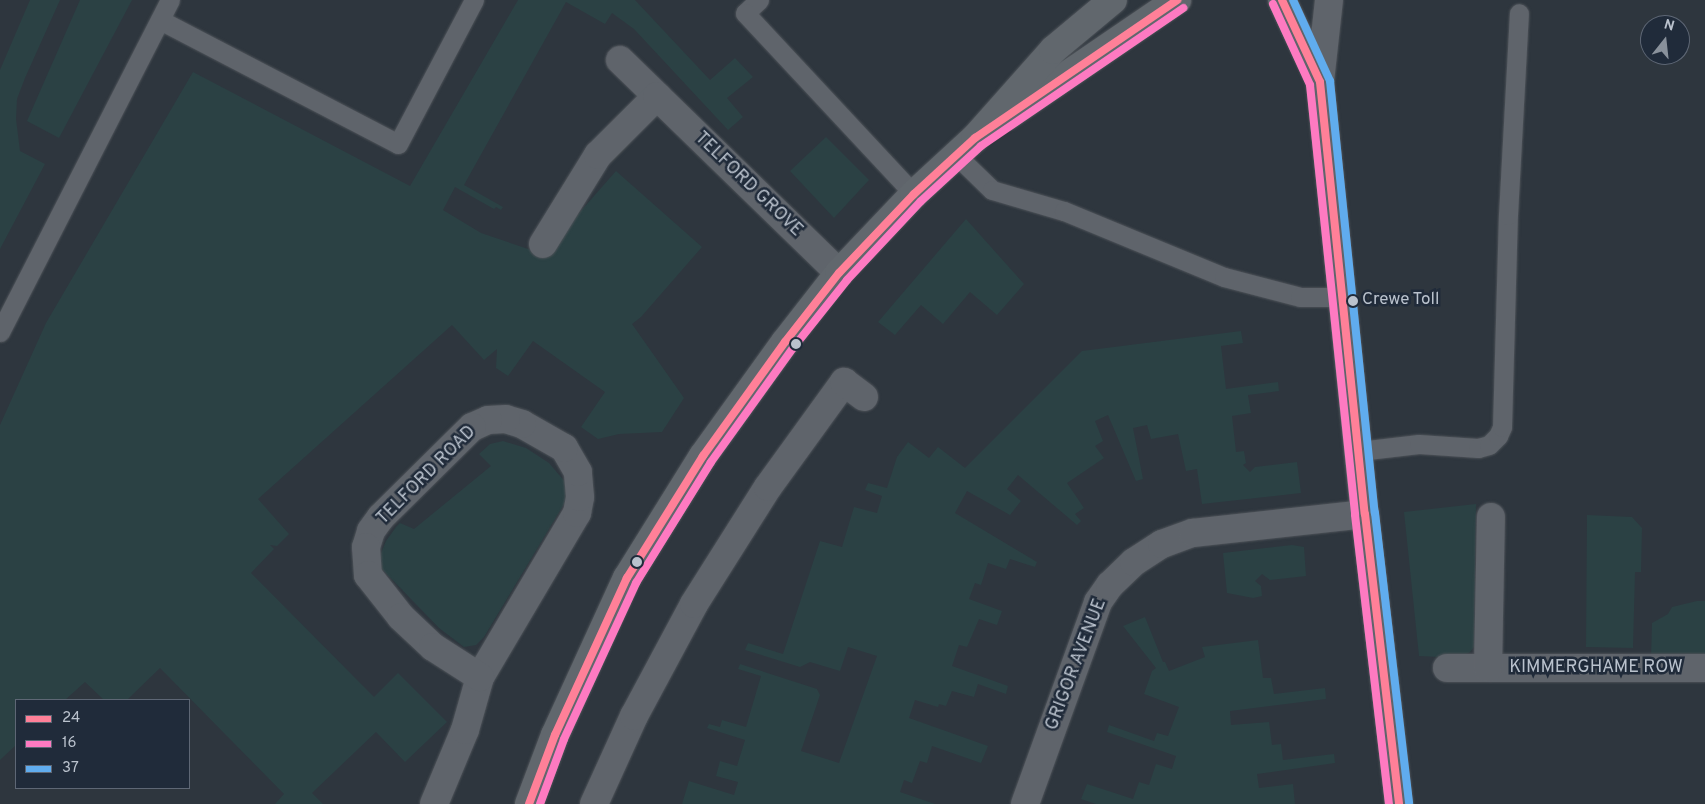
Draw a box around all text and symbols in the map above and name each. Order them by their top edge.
north arrow [1640,15,1690,65]
text: N [1662,17,1676,36]
street label: TELFORD GROVE [690,128,806,242]
place label: Crewe Toll [1362,291,1440,311]
marker: Crewe Toll [1348,296,1358,306]
unlabelled marker [791,339,801,349]
street label: TELFORD ROAD [373,422,481,530]
unlabelled marker [632,557,642,567]
street label: GRIGOR AVENUE [1042,596,1112,734]
street label: KIMMERGHAME ROW [1509,657,1683,679]
legend [15,699,190,789]
text: 24 [62,709,80,728]
text: 16 [62,734,77,753]
text: 37 [62,759,79,778]

